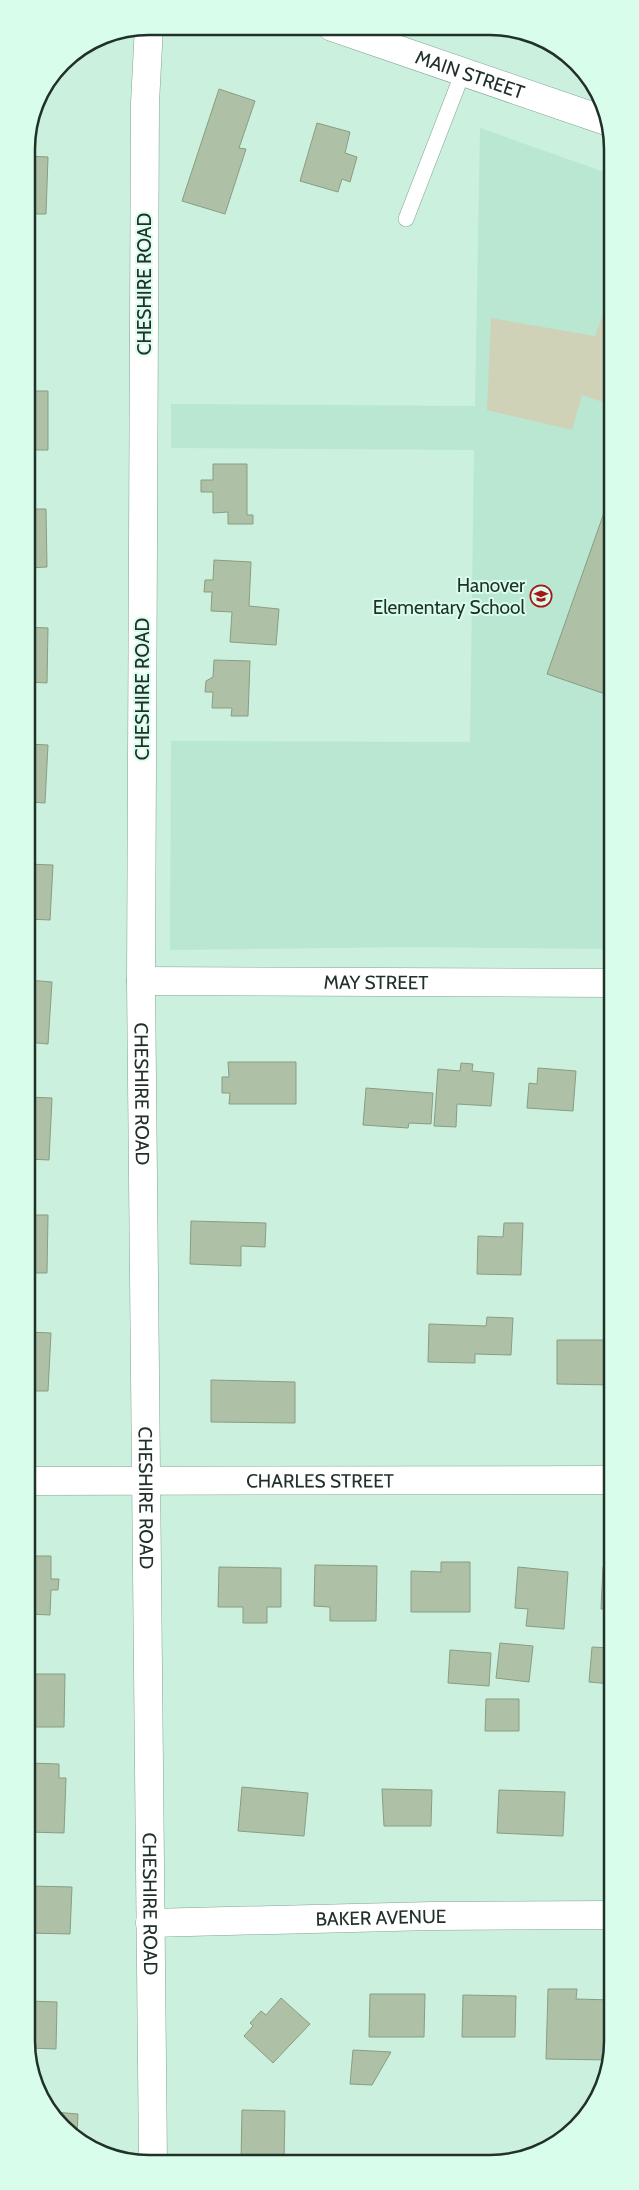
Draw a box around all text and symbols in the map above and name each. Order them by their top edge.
street label: MAIN STREET [413,45,528,104]
street label: CHESHIRE ROAD [133,212,156,355]
place label: Hanover Elementary School [373,574,526,619]
school or university icon: Hanover Elementary School [529,584,553,608]
street label: CHESHIRE ROAD [131,617,154,760]
street label: MAY STREET [323,970,429,994]
street label: CHESHIRE ROAD [130,1022,154,1166]
street label: CHESHIRE ROAD [134,1426,158,1570]
street label: CHARLES STREET [246,1469,394,1492]
street label: CHESHIRE ROAD [138,1832,163,1976]
street label: BAKER AVENUE [315,1904,446,1930]

